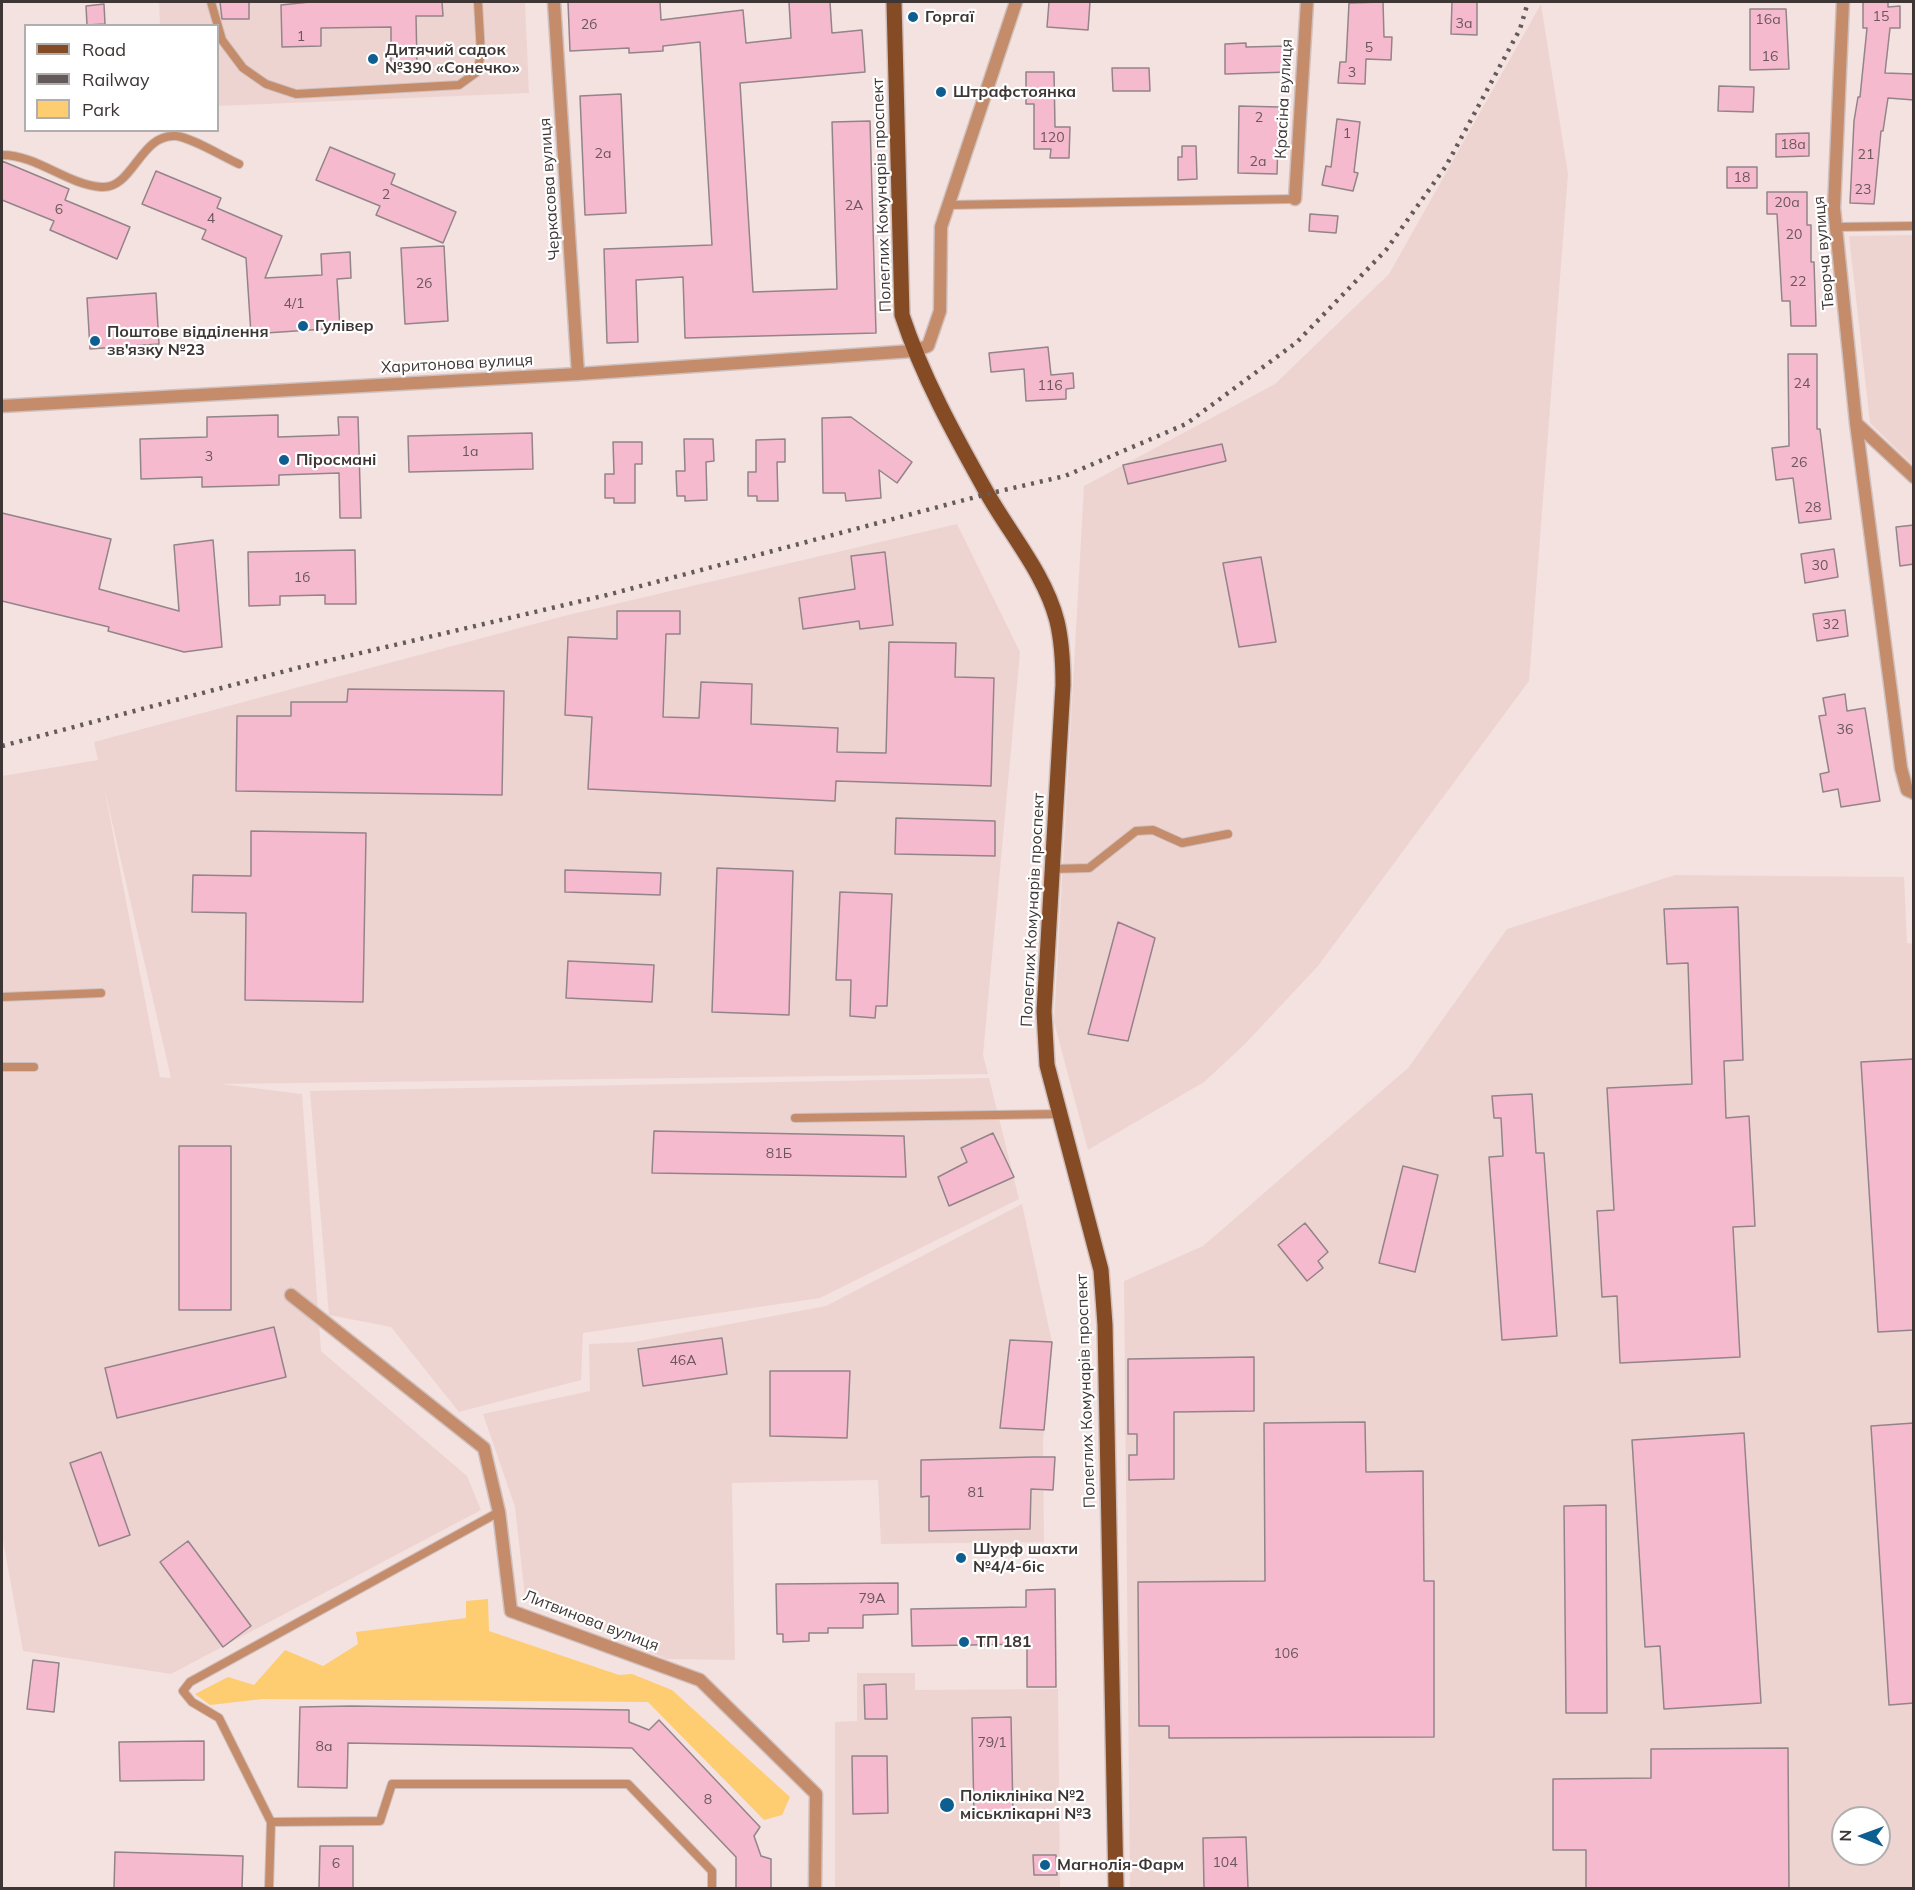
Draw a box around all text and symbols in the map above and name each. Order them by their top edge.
place label: Горгаї [925,7,974,27]
house number: 15 [1873,9,1889,25]
marker: Горгаї [906,10,920,24]
house number: 16а [1755,12,1781,28]
house number: 3а [1456,16,1472,32]
house number: 2б [581,17,597,33]
legend [24,24,219,132]
house number: 1 [297,29,305,45]
text: Road [82,38,126,61]
street label: Красіна вулиця [1271,38,1297,160]
place label: Дитячий садок №390 «Сонечко» [385,40,520,78]
house number: 5 [1365,40,1373,56]
house number: 16 [1762,49,1778,65]
marker: Дитячий садок №390 «Сонечко» [366,52,380,66]
house number: 3 [1348,65,1356,81]
text: Railway [82,68,150,91]
street label: Полеглих Комунарів проспект [868,78,896,312]
place label: Штрафстоянка [953,82,1076,102]
marker: Штрафстоянка [934,85,948,99]
text: Park [82,98,120,121]
house number: 2 [1255,110,1263,126]
street label: Черкасова вулиця [535,117,565,261]
house number: 1 [1343,126,1351,142]
house number: 120 [1039,130,1065,146]
house number: 18а [1780,137,1806,153]
house number: 2а [595,146,611,162]
house number: 21 [1858,147,1874,163]
house number: 2а [1250,154,1266,170]
house number: 18 [1734,170,1750,186]
house number: 23 [1855,182,1871,198]
house number: 2 [382,187,390,203]
house number: 20а [1774,195,1800,211]
street label: Творча вулиця [1809,195,1839,311]
house number: 2А [845,198,863,214]
house number: 6 [55,202,63,218]
house number: 4 [207,211,215,227]
house number: 20 [1786,227,1802,243]
house number: 22 [1790,274,1806,290]
house number: 2б [416,276,432,292]
house number: 4/1 [284,296,304,312]
place label: Гулівер [315,316,374,336]
marker: Гулівер [296,319,310,333]
place label: Поштове відділення зв'язку №23 [107,322,269,360]
marker: Поштове відділення зв'язку №23 [88,334,102,348]
street label: Харитонова вулиця [380,350,534,378]
house number: 24 [1794,376,1810,392]
house number: 116 [1037,378,1063,394]
house number: 1а [462,444,478,460]
house number: 3 [205,449,213,465]
place label: Піросмані [296,450,376,470]
marker: Піросмані [277,453,291,467]
house number: 26 [1791,455,1807,471]
house number: 28 [1805,500,1821,516]
house number: 30 [1812,558,1828,574]
house number: 1б [294,570,310,586]
house number: 32 [1823,617,1839,633]
house number: 36 [1837,722,1853,738]
street label: Полеглих Комунарів проспект [1017,792,1049,1028]
house number: 81Б [766,1146,792,1162]
street label: Полеглих Комунарів проспект [1072,1274,1100,1508]
house number: 46А [669,1353,697,1369]
house number: 81 [968,1485,984,1501]
place label: Шурф шахти №4/4-біс [973,1539,1078,1577]
marker: Шурф шахти №4/4-біс [954,1551,968,1565]
street label: Литвинова вулиця [520,1586,662,1656]
house number: 79А [858,1591,886,1607]
place label: ТП 181 [976,1632,1031,1652]
marker: ТП 181 [957,1635,971,1649]
house number: 106 [1273,1646,1299,1662]
house number: 79/1 [977,1735,1007,1751]
house number: 8а [316,1739,332,1755]
place label: Поліклініка №2 міськлікарні №3 [960,1786,1092,1824]
house number: 8 [704,1792,712,1808]
marker: Поліклініка №2 міськлікарні №3 [938,1796,956,1814]
north arrow [1831,1806,1891,1866]
text: N [1835,1830,1855,1842]
place label: Магнолія-Фарм [1057,1855,1184,1875]
house number: 104 [1212,1855,1238,1871]
house number: 6 [332,1856,340,1872]
marker: Магнолія-Фарм [1038,1858,1052,1872]

